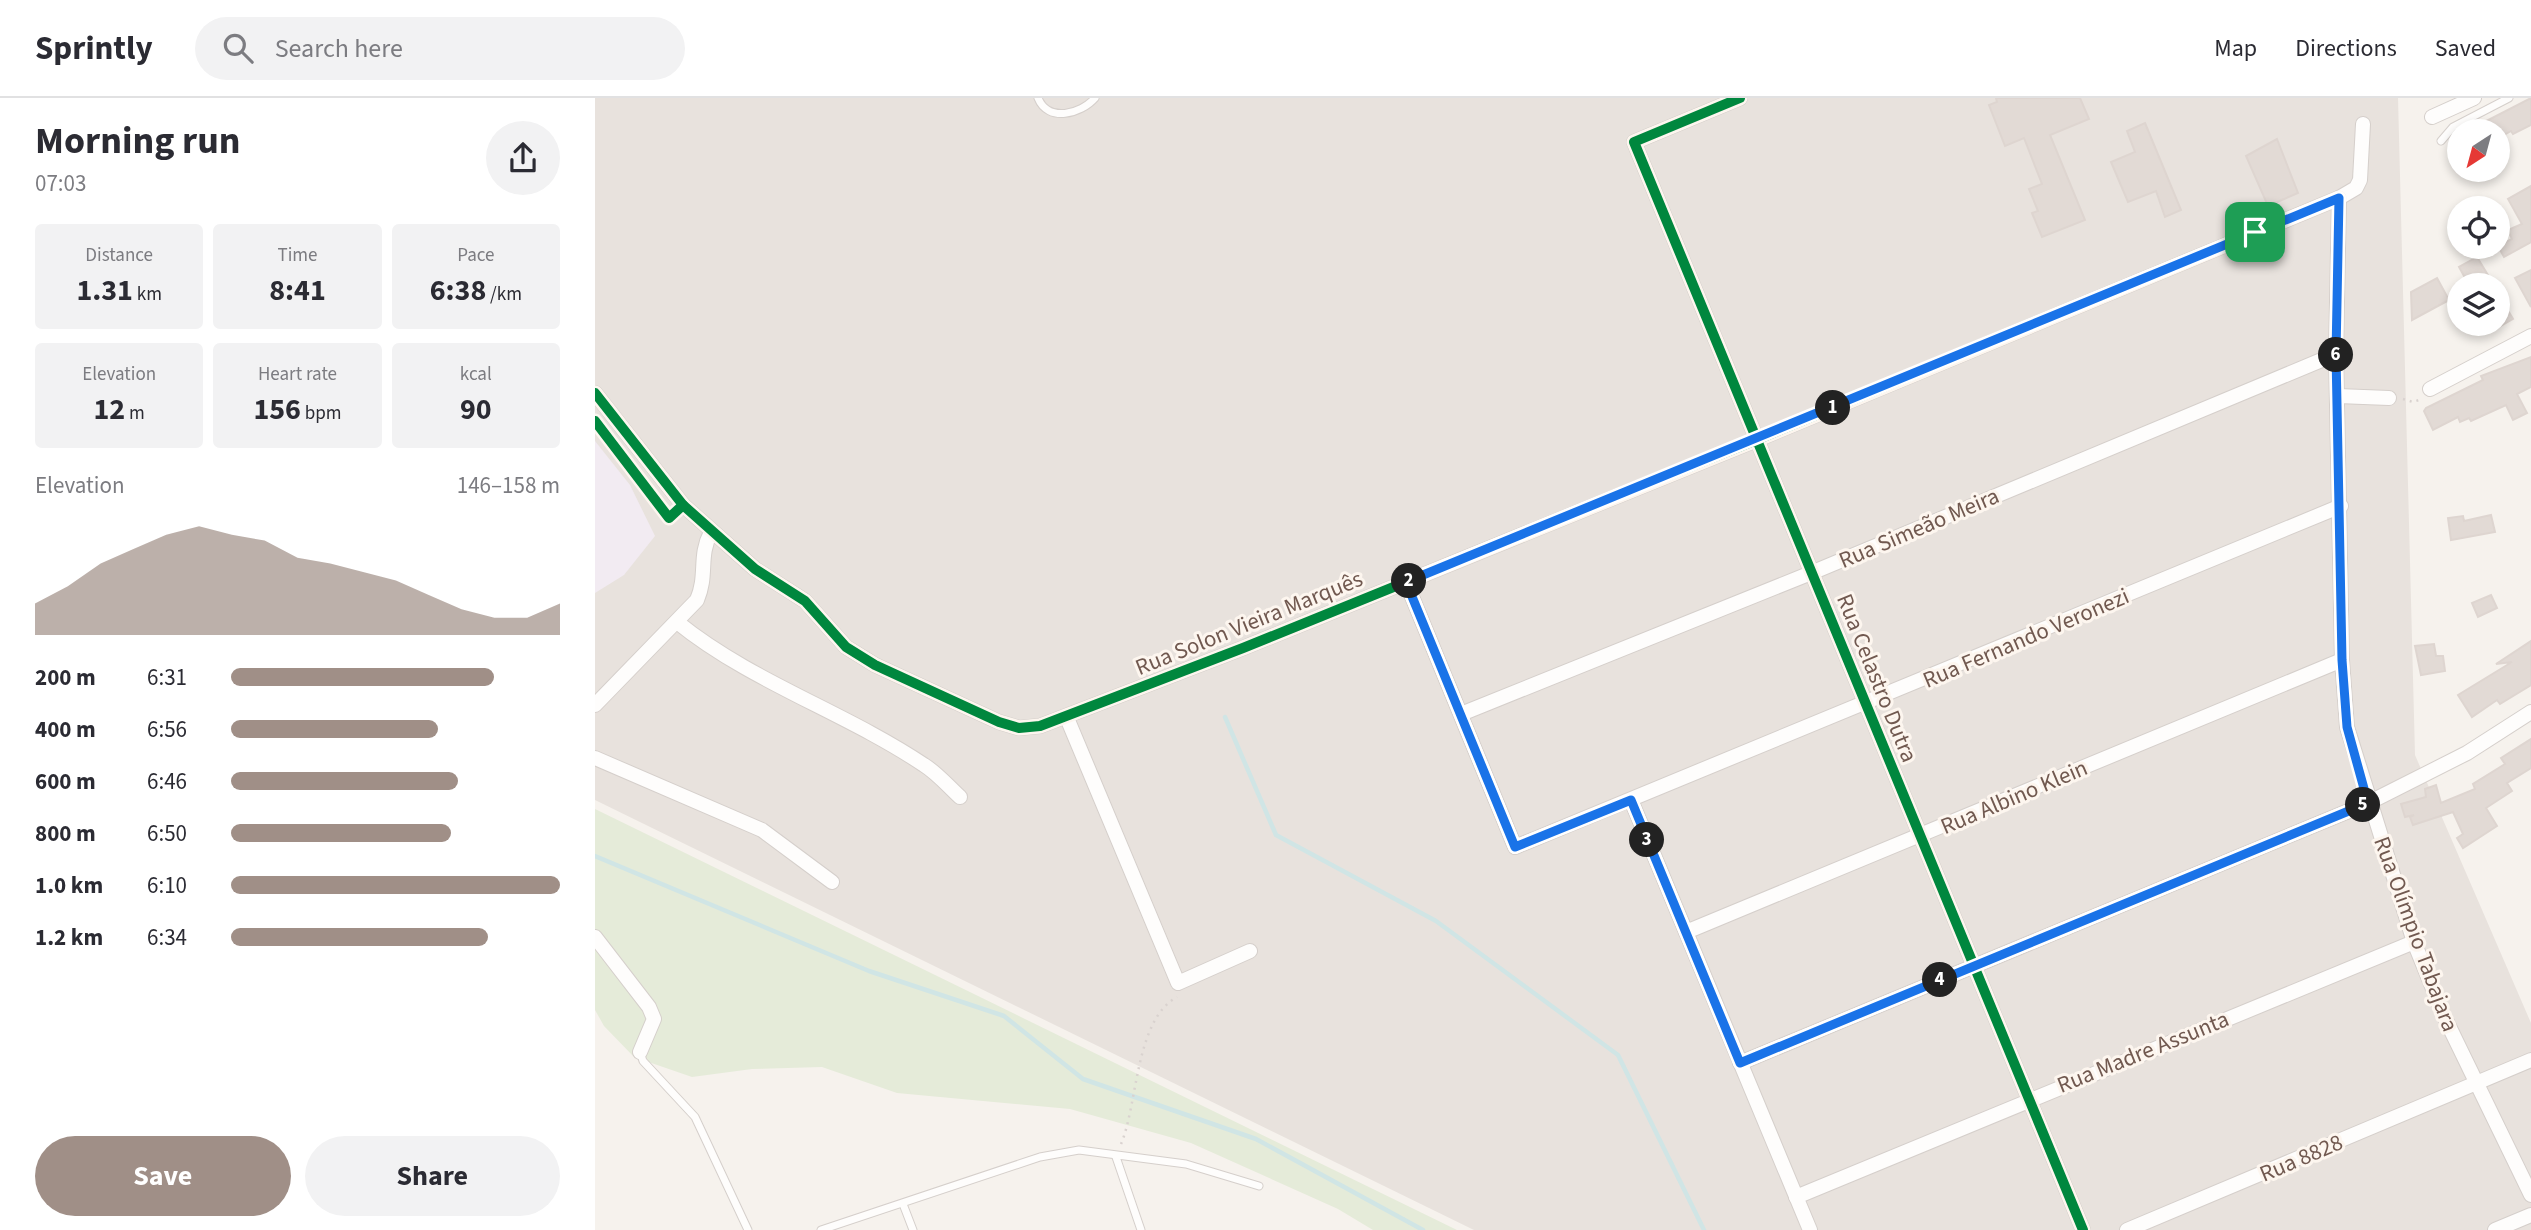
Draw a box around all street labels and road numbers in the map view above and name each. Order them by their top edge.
street label: Rua Simeão Meira [1834,479,2004,577]
street label: Rua Solon Vieira Marquês [1130,562,1368,684]
street label: Rua Fernando Veronezi [1918,580,2134,696]
street label: Rua Celastro Dutra [1828,589,1926,767]
street label: Rua Albino Klein [1935,751,2093,843]
street label: Rua Olímpio Tabajara [2365,832,2467,1036]
street label: Rua Madre Assunta [2052,1002,2234,1102]
street label: Rua 8828 [2254,1126,2348,1190]

